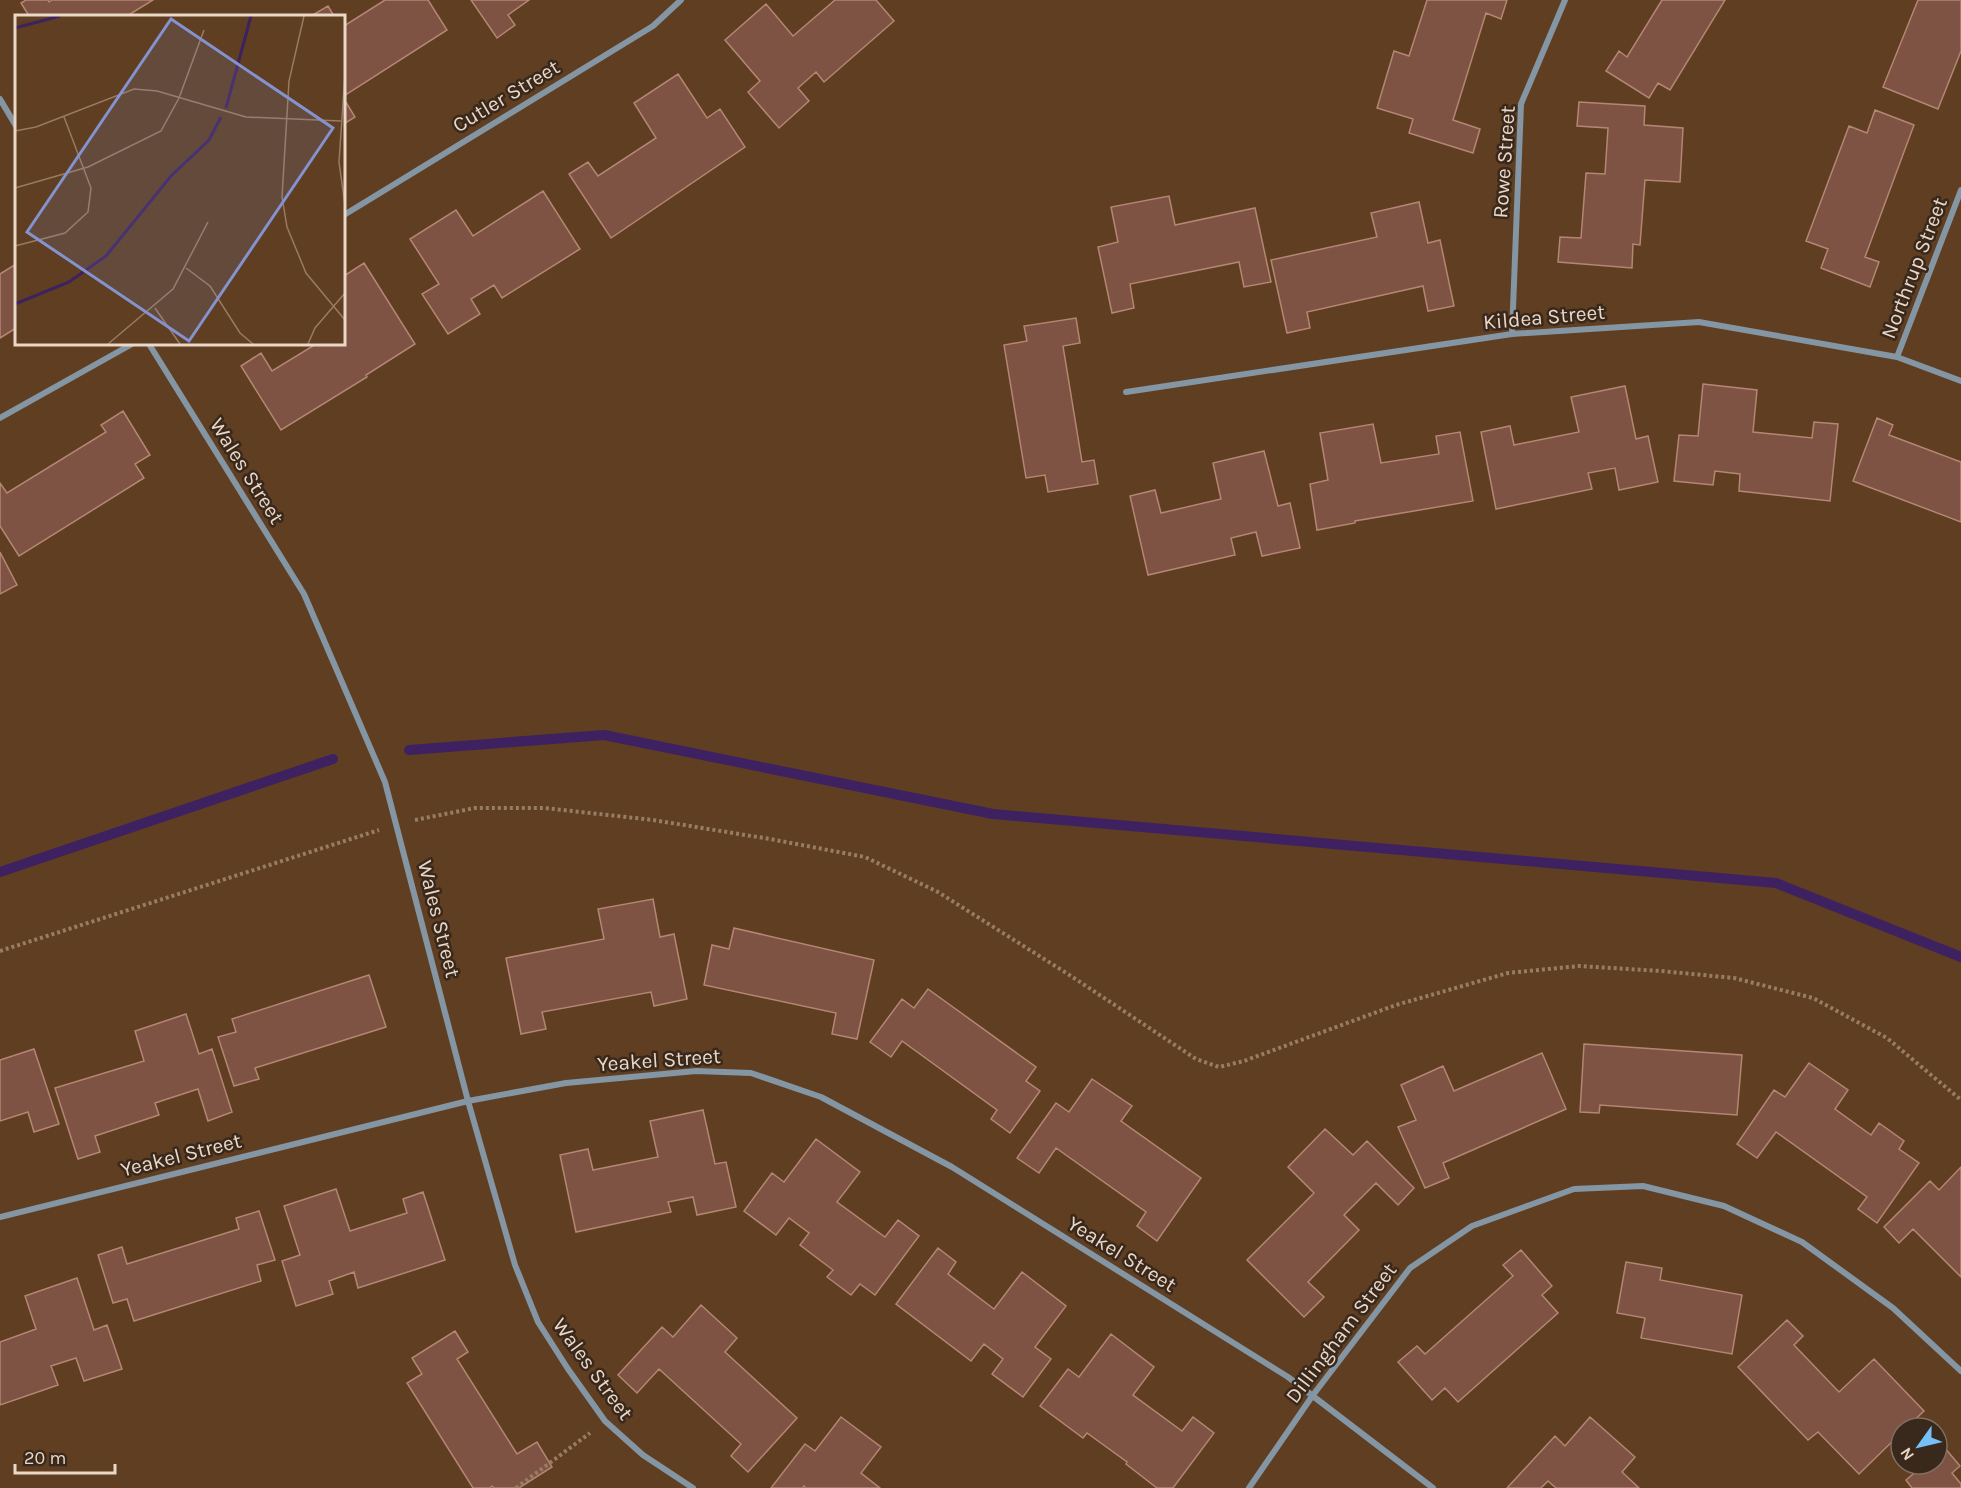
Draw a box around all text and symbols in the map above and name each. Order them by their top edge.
inset map [15,15,345,345]
street label: Cutler Street [448,55,564,137]
street label: Rowe Street [1488,105,1520,219]
street label: Northrup Street [1876,194,1952,342]
street label: Kildea Street [1482,300,1606,334]
street label: Wales Street [205,414,289,528]
street label: Wales Street [413,858,465,980]
street label: Yeakel Street [596,1044,722,1076]
street label: Yeakel Street [118,1128,244,1182]
street label: Yeakel Street [1063,1211,1181,1297]
street label: Dillingham Street [1281,1258,1402,1408]
street label: Wales Street [548,1313,638,1425]
north arrow [1889,1416,1949,1476]
scale bar [15,1437,116,1475]
text: N [1896,1444,1918,1464]
text: 20 m [24,1447,66,1469]

